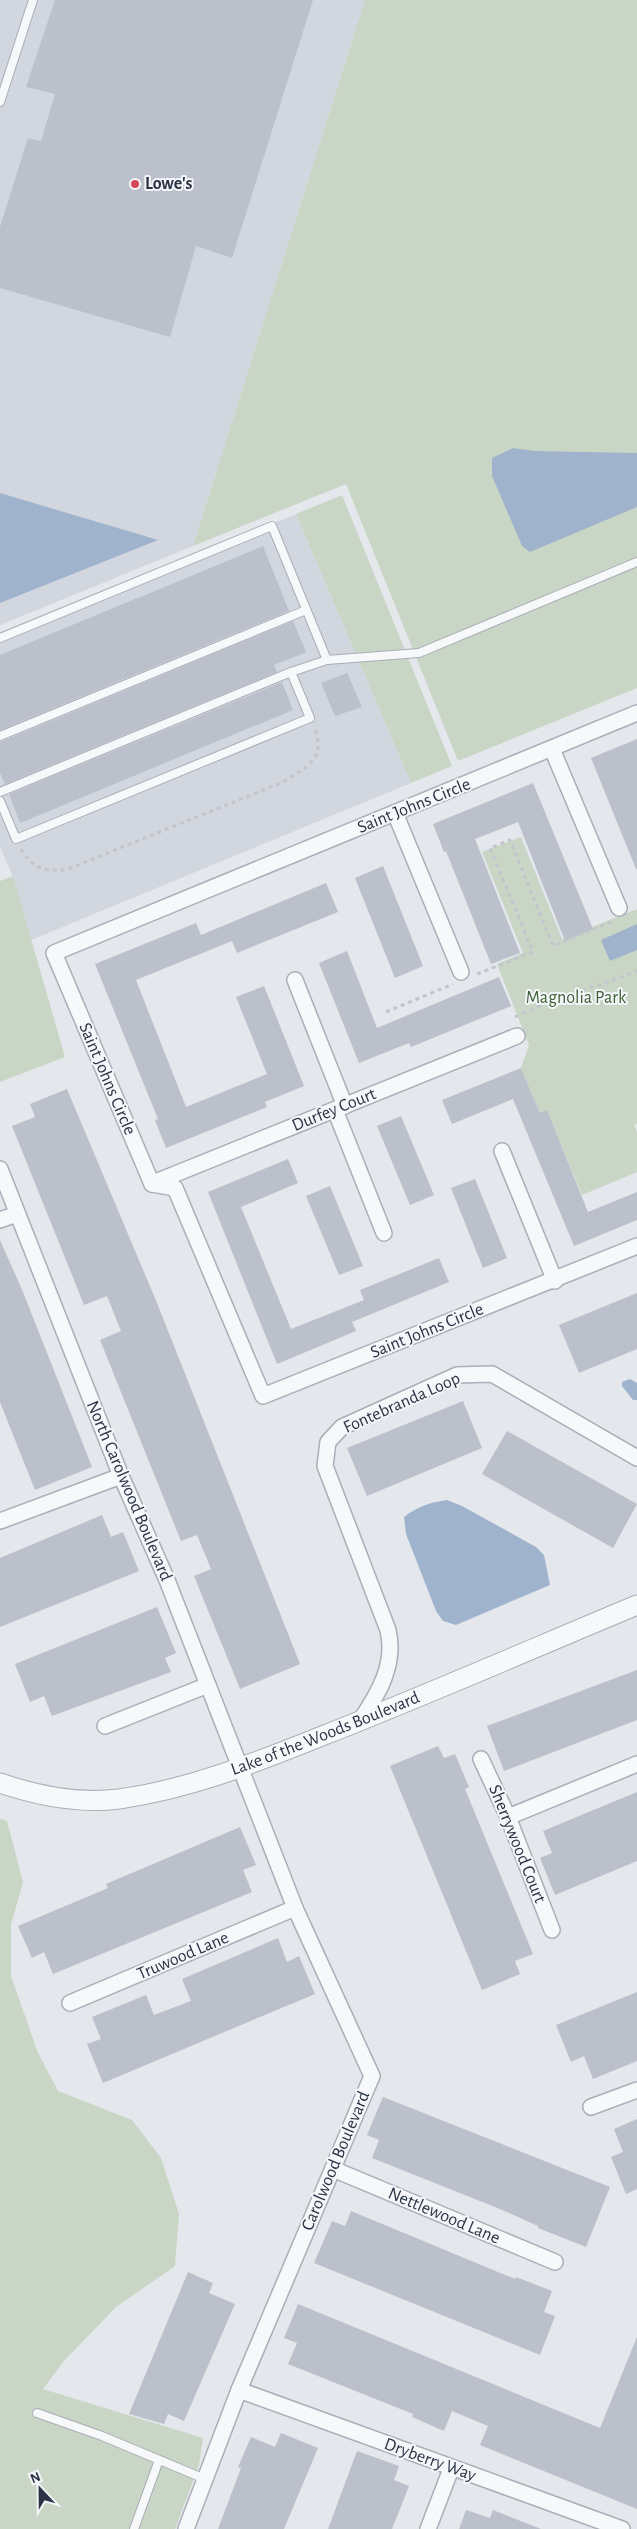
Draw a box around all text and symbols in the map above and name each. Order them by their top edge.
place label: Lowe's [145,175,192,193]
marker: Lowe's [129,178,141,190]
street label: Saint Johns Circle [355,775,473,837]
park label: Magnolia Park [526,989,627,1007]
street label: Saint Johns Circle [75,1020,139,1138]
street label: Durfey Court [289,1085,379,1135]
street label: Saint Johns Circle [368,1300,486,1362]
street label: Fontebranda Loop [341,1369,463,1437]
street label: North Carolwood Boulevard [83,1398,175,1584]
street label: Lake of the Woods Boulevard [229,1689,422,1779]
street label: Sherrywood Court [485,1782,549,1906]
street label: Truwood Lane [135,1929,231,1983]
street label: Carolwood Boulevard [299,2089,373,2233]
street label: Nettlewood Lane [385,2184,503,2248]
street label: Dryberry Way [382,2435,479,2485]
north arrow [15,2464,65,2514]
text: N [28,2470,43,2486]

